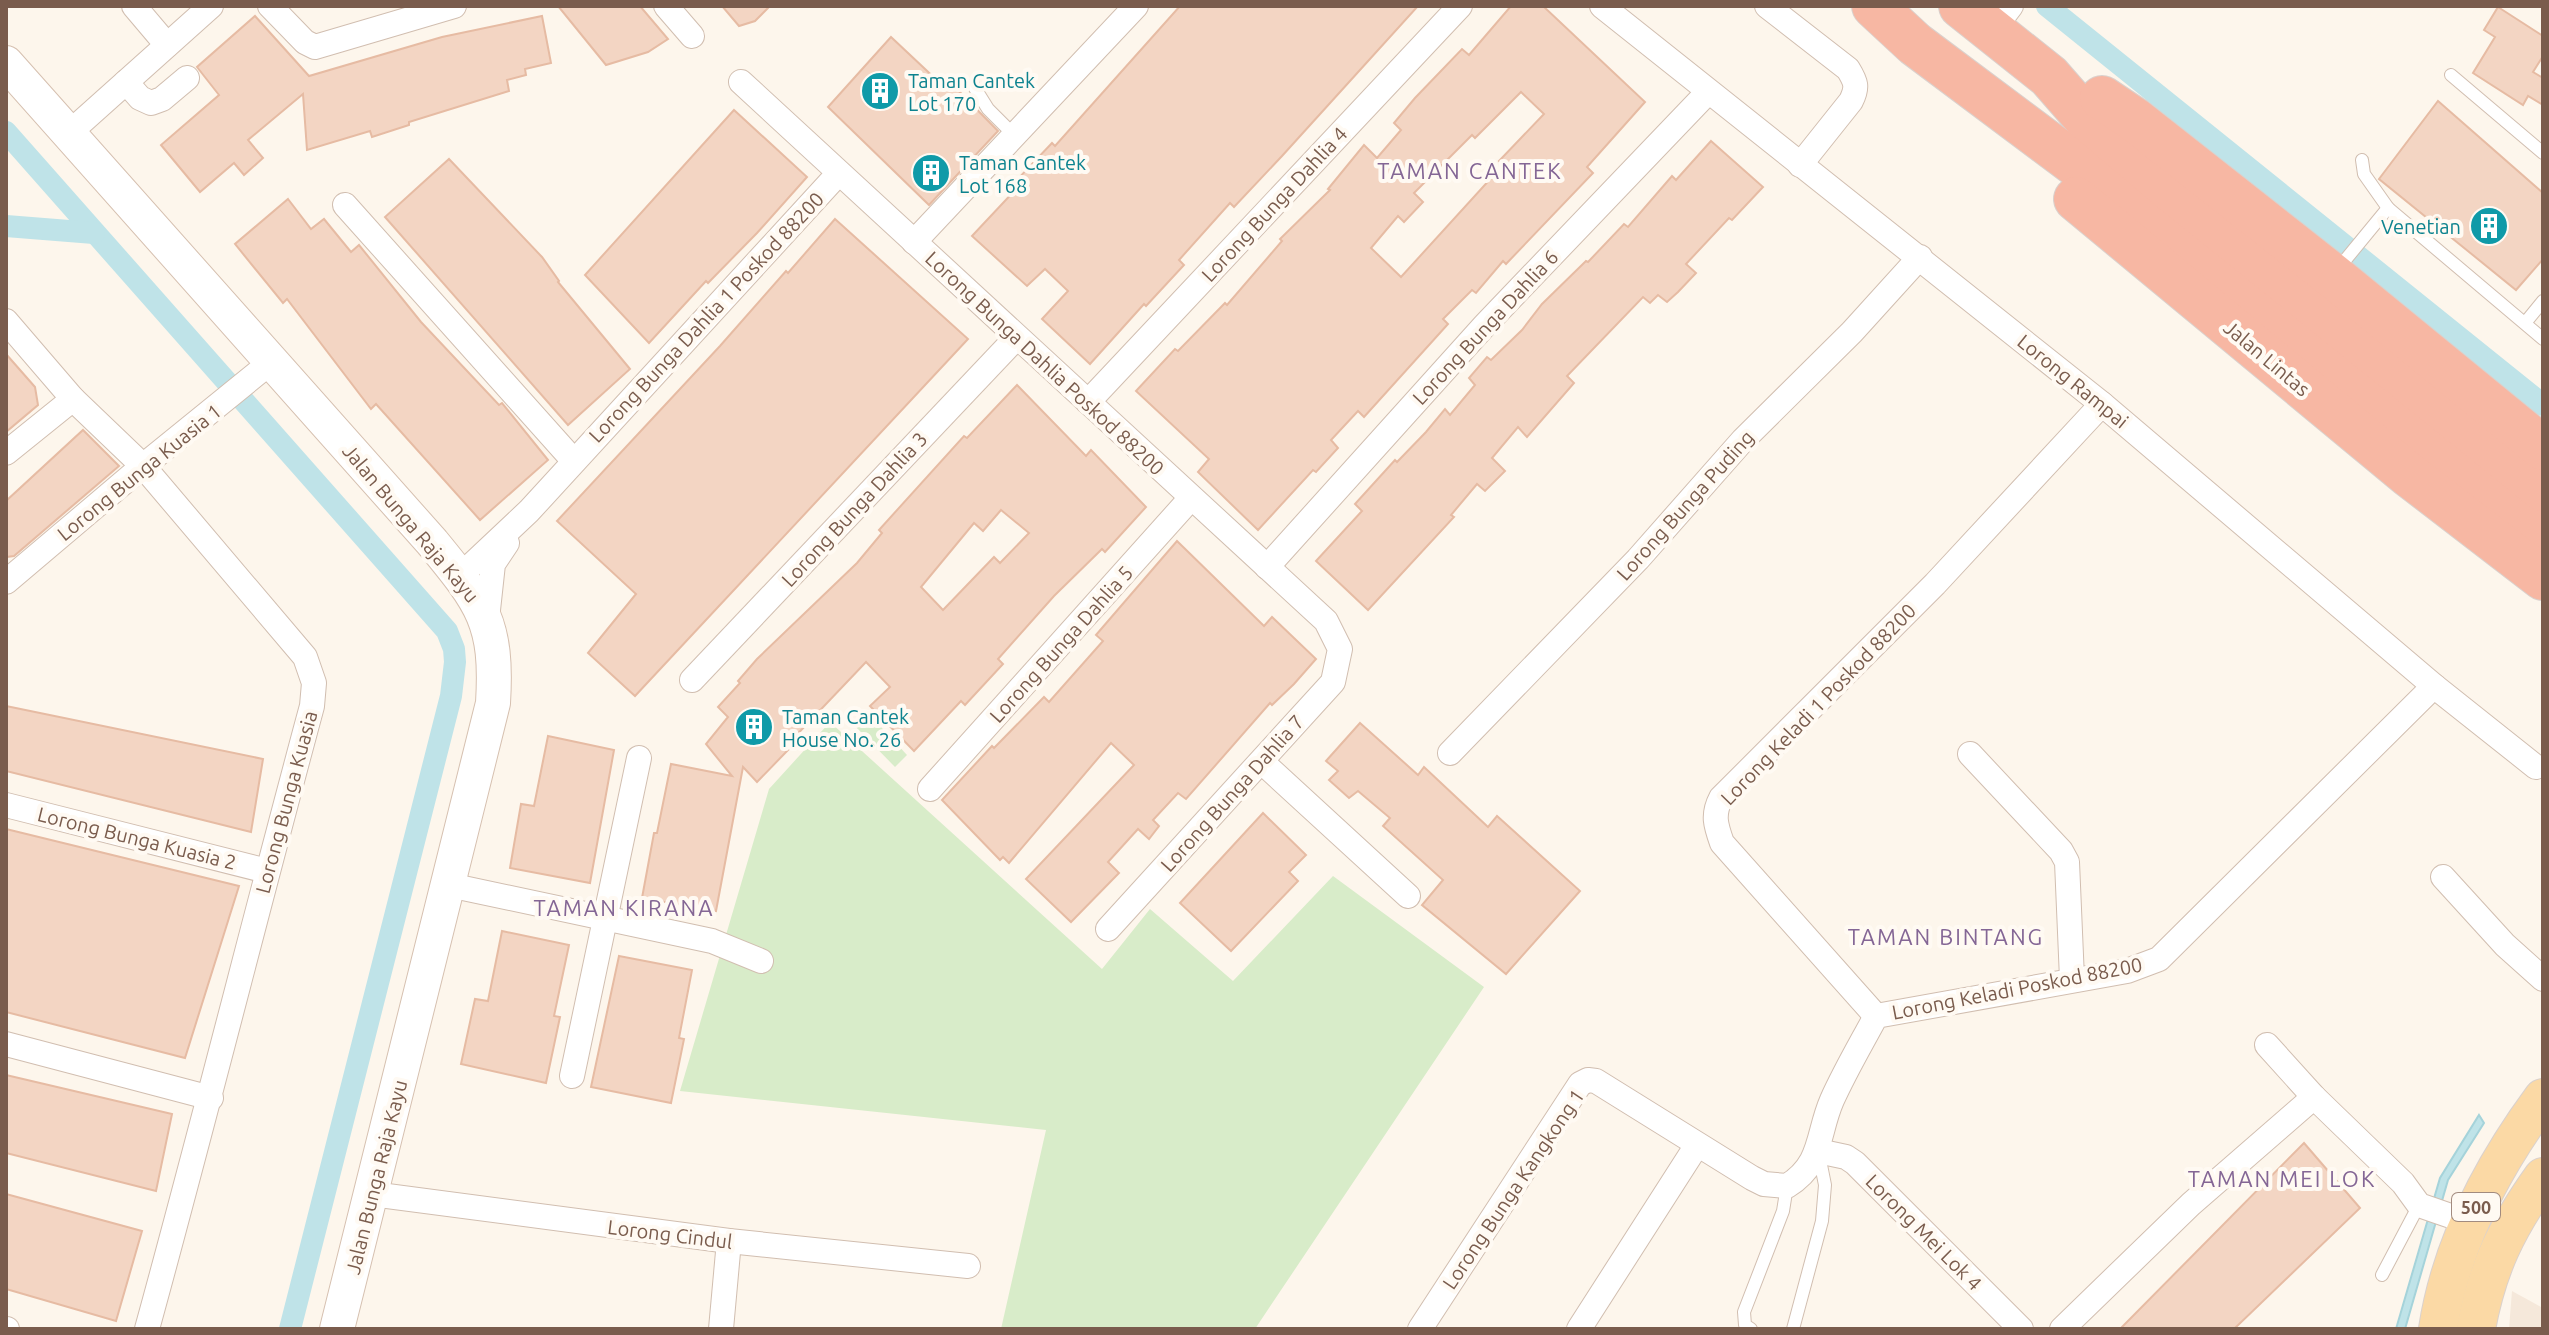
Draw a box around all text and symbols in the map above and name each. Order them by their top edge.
place label: Taman Cantek Lot 170 [908,69,1035,115]
building icon: Taman Cantek Lot 170 [859,70,901,112]
street label: Lorong Bunga Dahlia 4 [1196,122,1352,286]
place label: Taman Cantek Lot 168 [959,151,1086,197]
building icon: Taman Cantek Lot 168 [910,152,952,194]
district label: TAMAN CANTEK [1377,158,1563,183]
street label: Lorong Bunga Dahlia 1 Poskod 88200 [584,187,828,447]
building icon: Venetian [2468,205,2510,247]
place label: Venetian [2381,215,2461,238]
street label: Lorong Bunga Dahlia 6 [1407,245,1563,409]
street label: Lorong Bunga Dahlia Poskod 88200 [921,246,1169,480]
street label: Jalan Lintas [2219,315,2315,401]
street label: Lorong Rampai [2013,329,2133,433]
street label: Lorong Bunga Kuasia 1 [52,399,226,545]
street label: Lorong Bunga Puding [1612,425,1758,585]
street label: Lorong Bunga Dahlia 3 [776,427,932,591]
street label: Jalan Bunga Raja Kayu [338,439,484,607]
street label: Lorong Bunga Dahlia 5 [985,561,1137,727]
street label: Lorong Keladi 1 Poskod 88200 [1716,599,1920,809]
place label: Taman Cantek House No. 26 [782,705,909,751]
building icon: Taman Cantek House No. 26 [733,706,775,748]
street label: Lorong Bunga Kuasia [251,708,321,896]
street label: Lorong Bunga Dahlia 7 [1156,710,1308,876]
street label: Lorong Bunga Kuasia 2 [35,802,239,874]
district label: TAMAN KIRANA [533,895,715,920]
district label: TAMAN BINTANG [1848,924,2044,949]
street label: Lorong Keladi Poskod 88200 [1890,952,2144,1024]
street label: Jalan Bunga Raja Kayu [341,1077,411,1277]
street label: Lorong Bunga Kangkong 1 [1437,1085,1589,1293]
district label: TAMAN MEI LOK [2188,1166,2376,1191]
street label: Lorong Mei Lok 4 [1861,1169,1987,1295]
road number: 500 [2452,1193,2500,1221]
street label: Lorong Cindul [606,1215,734,1253]

